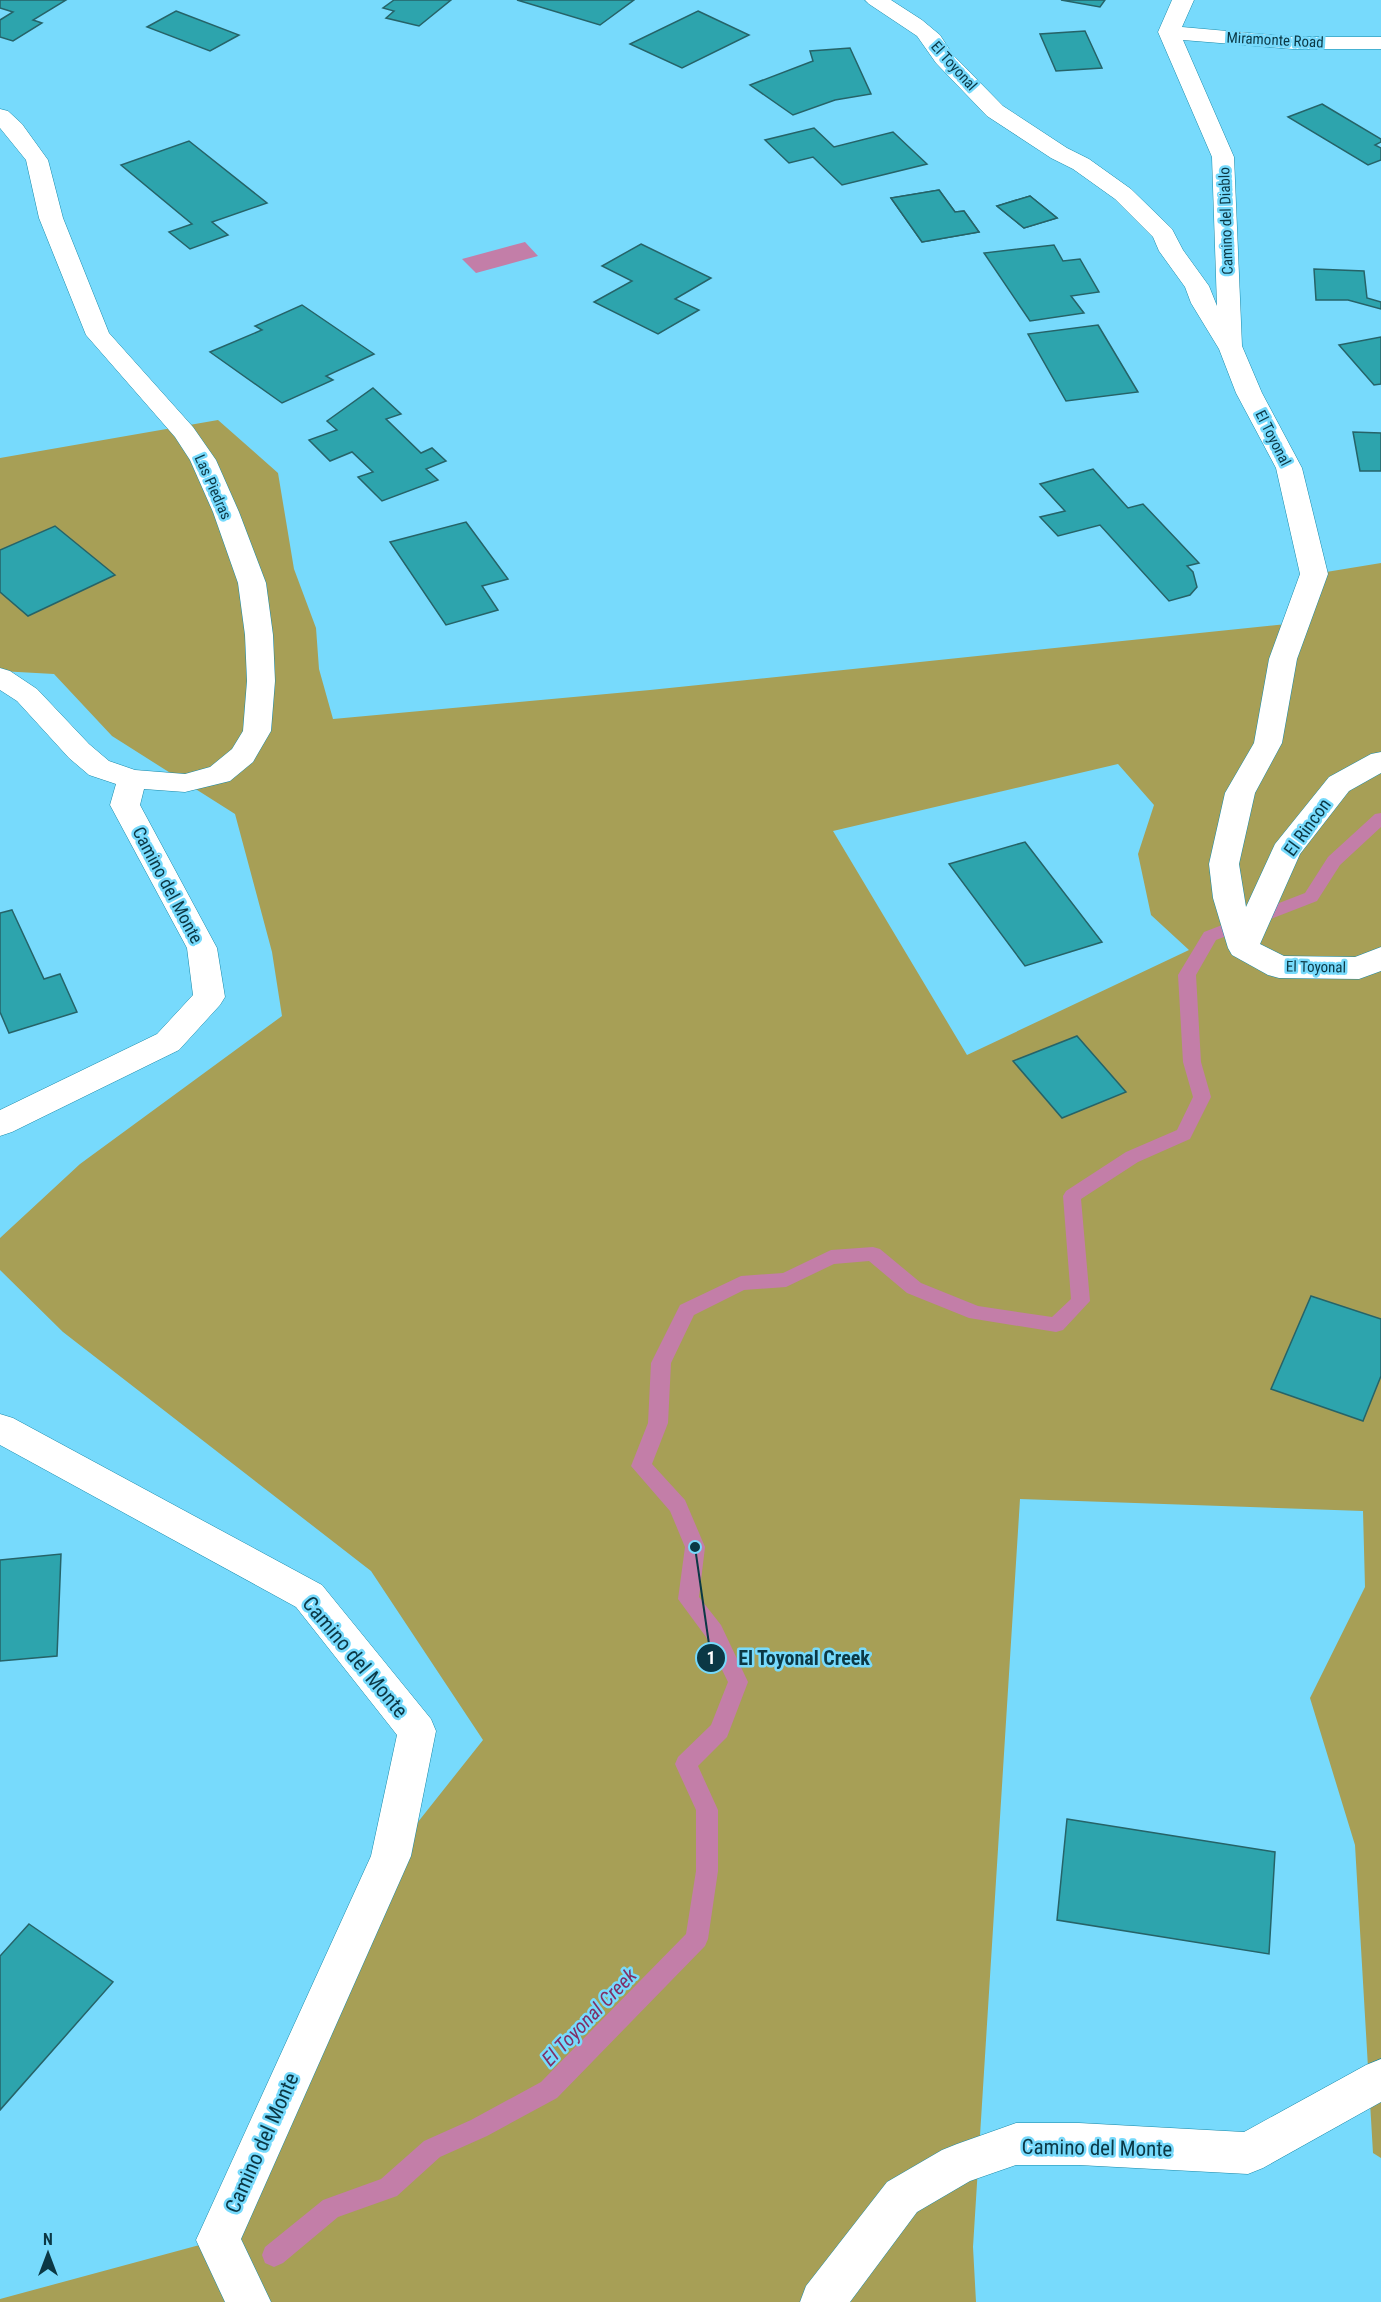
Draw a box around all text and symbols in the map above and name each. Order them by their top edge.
street label: Miramonte Road [1226,28,1324,52]
street label: El Toyonal [927,38,981,94]
street label: Camino del Diablo [1215,167,1237,275]
street label: El Toyonal [1251,407,1295,469]
street label: Las Piedras [191,452,235,522]
street label: El Rincon [1279,794,1335,860]
street label: Camino del Monte [128,823,208,947]
street label: El Toyonal [1286,957,1346,977]
street label: Camino del Monte [297,1592,413,1723]
callout: El Toyonal Creek [696,1639,883,1677]
text: El Toyonal Creek [738,1646,870,1670]
text: 1 [706,1647,716,1668]
water label: El Toyonal Creek [537,1962,642,2071]
street label: Camino del Monte [220,2069,304,2217]
street label: Camino del Monte [1021,2135,1173,2161]
north arrow [18,2224,78,2284]
text: N [43,2230,53,2249]

